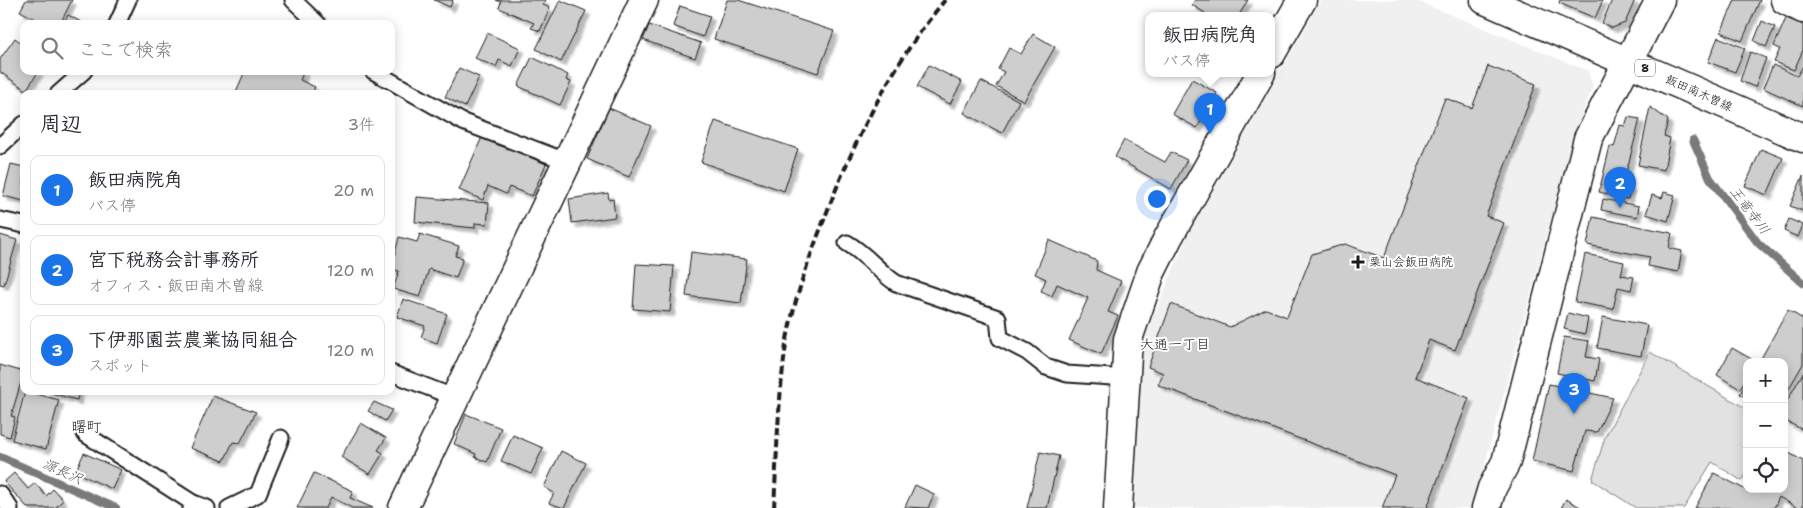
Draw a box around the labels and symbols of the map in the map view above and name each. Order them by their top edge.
road number: 8 [1635,59,1655,76]
street label: 飯田南木曽線 [1663,71,1735,115]
pin: 1 [1194,93,1226,134]
pin: 2 [1604,167,1636,208]
water label: 王竜寺川 [1726,182,1774,238]
your location [1144,186,1170,212]
place label: 栗山会飯田病院 [1369,254,1453,270]
marker: 栗山会飯田病院 [1351,255,1365,269]
district label: 大通一丁目 [1140,335,1210,353]
pin: 3 [1558,373,1590,414]
district label: 曙町 [71,417,102,437]
water label: 源長沢 [40,454,87,488]

